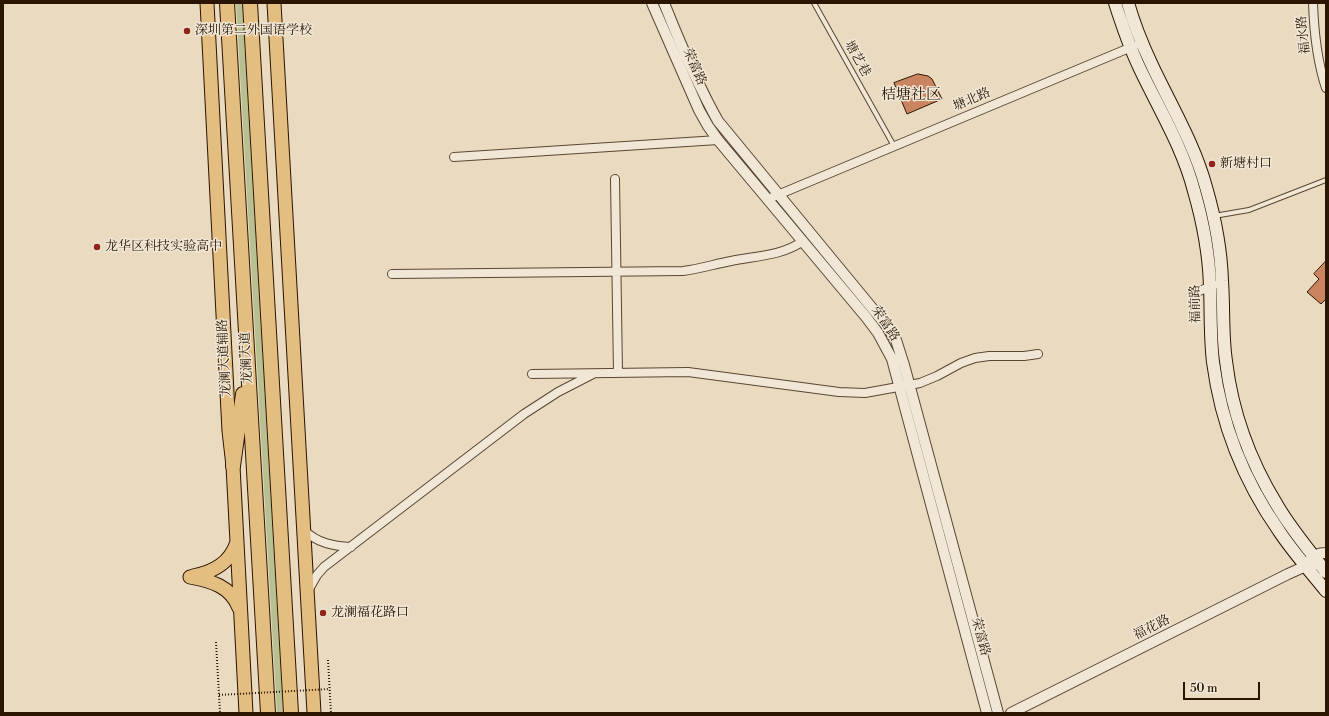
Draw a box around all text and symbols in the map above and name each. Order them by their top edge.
street label: 福水路 [1294,15,1314,55]
place label: 深圳第二外国语学校 [195,23,312,39]
marker: 深圳第二外国语学校 [182,26,192,36]
street label: 塘艺巷 [841,38,873,80]
street label: 荣富路 [679,46,709,88]
street label: 塘北路 [951,85,993,115]
district label: 桔塘社区 [881,86,941,104]
place label: 新塘村口 [1220,156,1272,172]
marker: 新塘村口 [1207,159,1217,169]
place label: 龙华区科技实验高中 [105,239,222,255]
marker: 龙华区科技实验高中 [92,242,102,252]
street label: 福前路 [1188,284,1204,324]
street label: 荣富路 [868,303,902,345]
street label: 龙澜大道辅路 [215,319,235,397]
street label: 龙澜大道 [238,332,256,384]
place label: 龙澜福花路口 [331,605,409,621]
marker: 龙澜福花路口 [318,608,328,618]
street label: 福花路 [1131,612,1173,644]
street label: 荣富路 [967,616,993,658]
scale bar [1185,674,1262,700]
text: 50 m [1190,681,1218,696]

